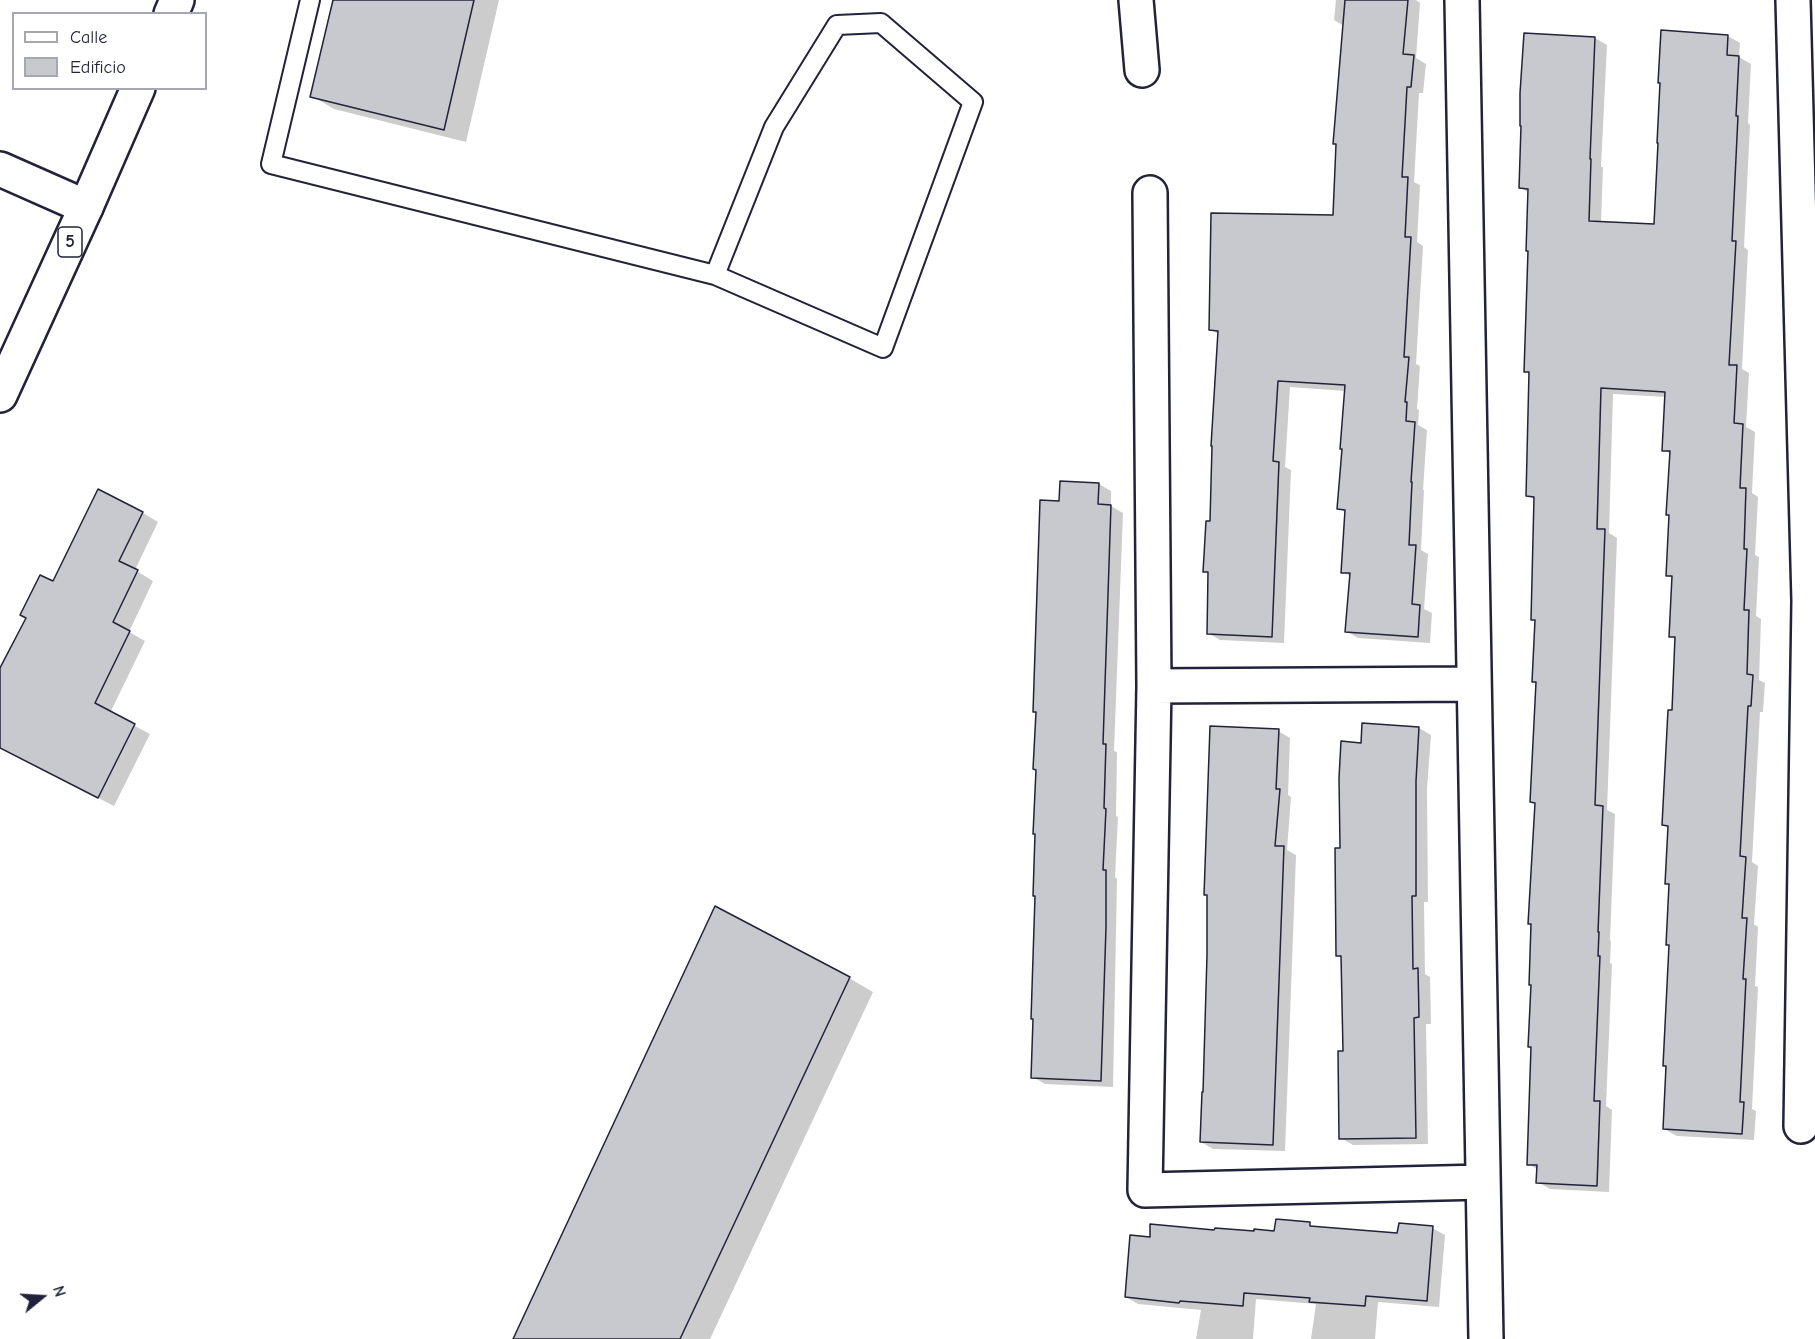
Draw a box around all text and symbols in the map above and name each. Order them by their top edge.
legend [12,12,207,90]
text: Calle [70,27,107,48]
text: Edificio [70,57,126,78]
road number: 5 [58,227,82,257]
north arrow [12,1267,72,1327]
text: N [49,1284,69,1299]

